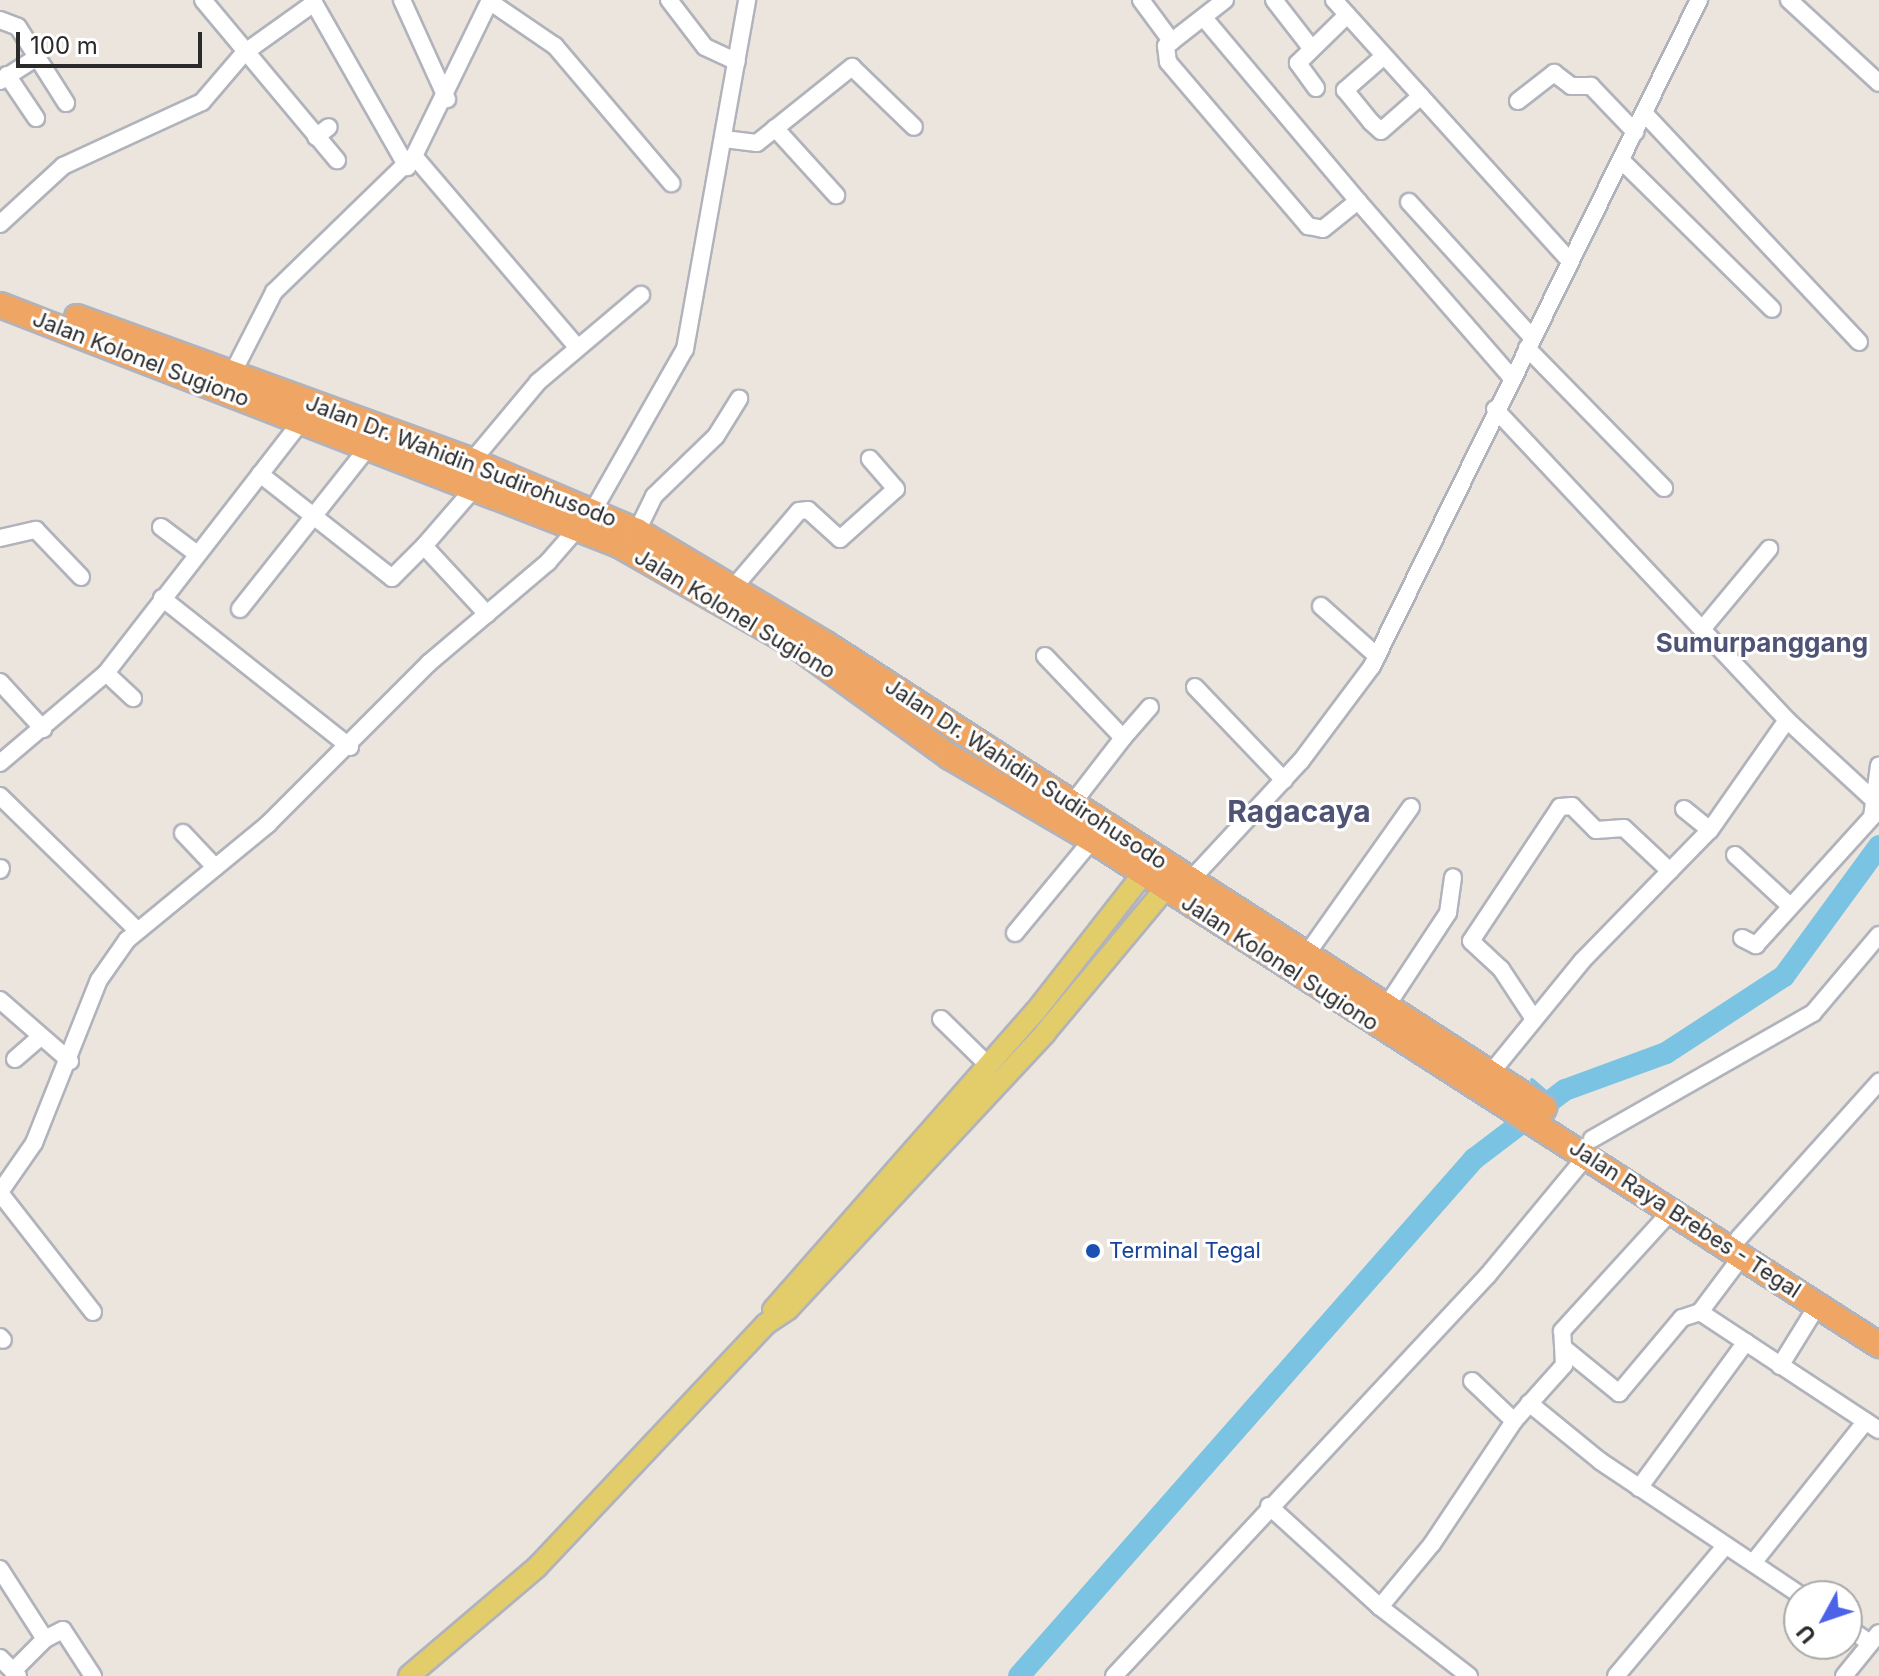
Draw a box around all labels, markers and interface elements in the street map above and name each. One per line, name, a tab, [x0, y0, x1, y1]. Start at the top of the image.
scale bar	[20, 16, 206, 66]
text: 100 m	[30, 31, 98, 60]
street label: Jalan Kolonel Sugiono	[29, 305, 253, 413]
street label: Jalan Dr. Wahidin Sudirohusodo	[302, 389, 620, 533]
street label: Jalan Kolonel Sugiono	[630, 543, 840, 685]
district label: Sumurpanggang	[1656, 627, 1868, 659]
street label: Jalan Dr. Wahidin Sudirohusodo	[880, 673, 1172, 875]
district label: Ragacaya	[1227, 793, 1371, 829]
street label: Jalan Kolonel Sugiono	[1176, 889, 1384, 1037]
street label: Jalan Raya Brebes - Tegal	[1564, 1134, 1806, 1304]
place label: Terminal Tegal	[1109, 1238, 1261, 1264]
marker: Terminal Tegal	[1084, 1242, 1102, 1260]
north arrow	[1783, 1580, 1863, 1660]
text: U	[1791, 1620, 1821, 1649]

